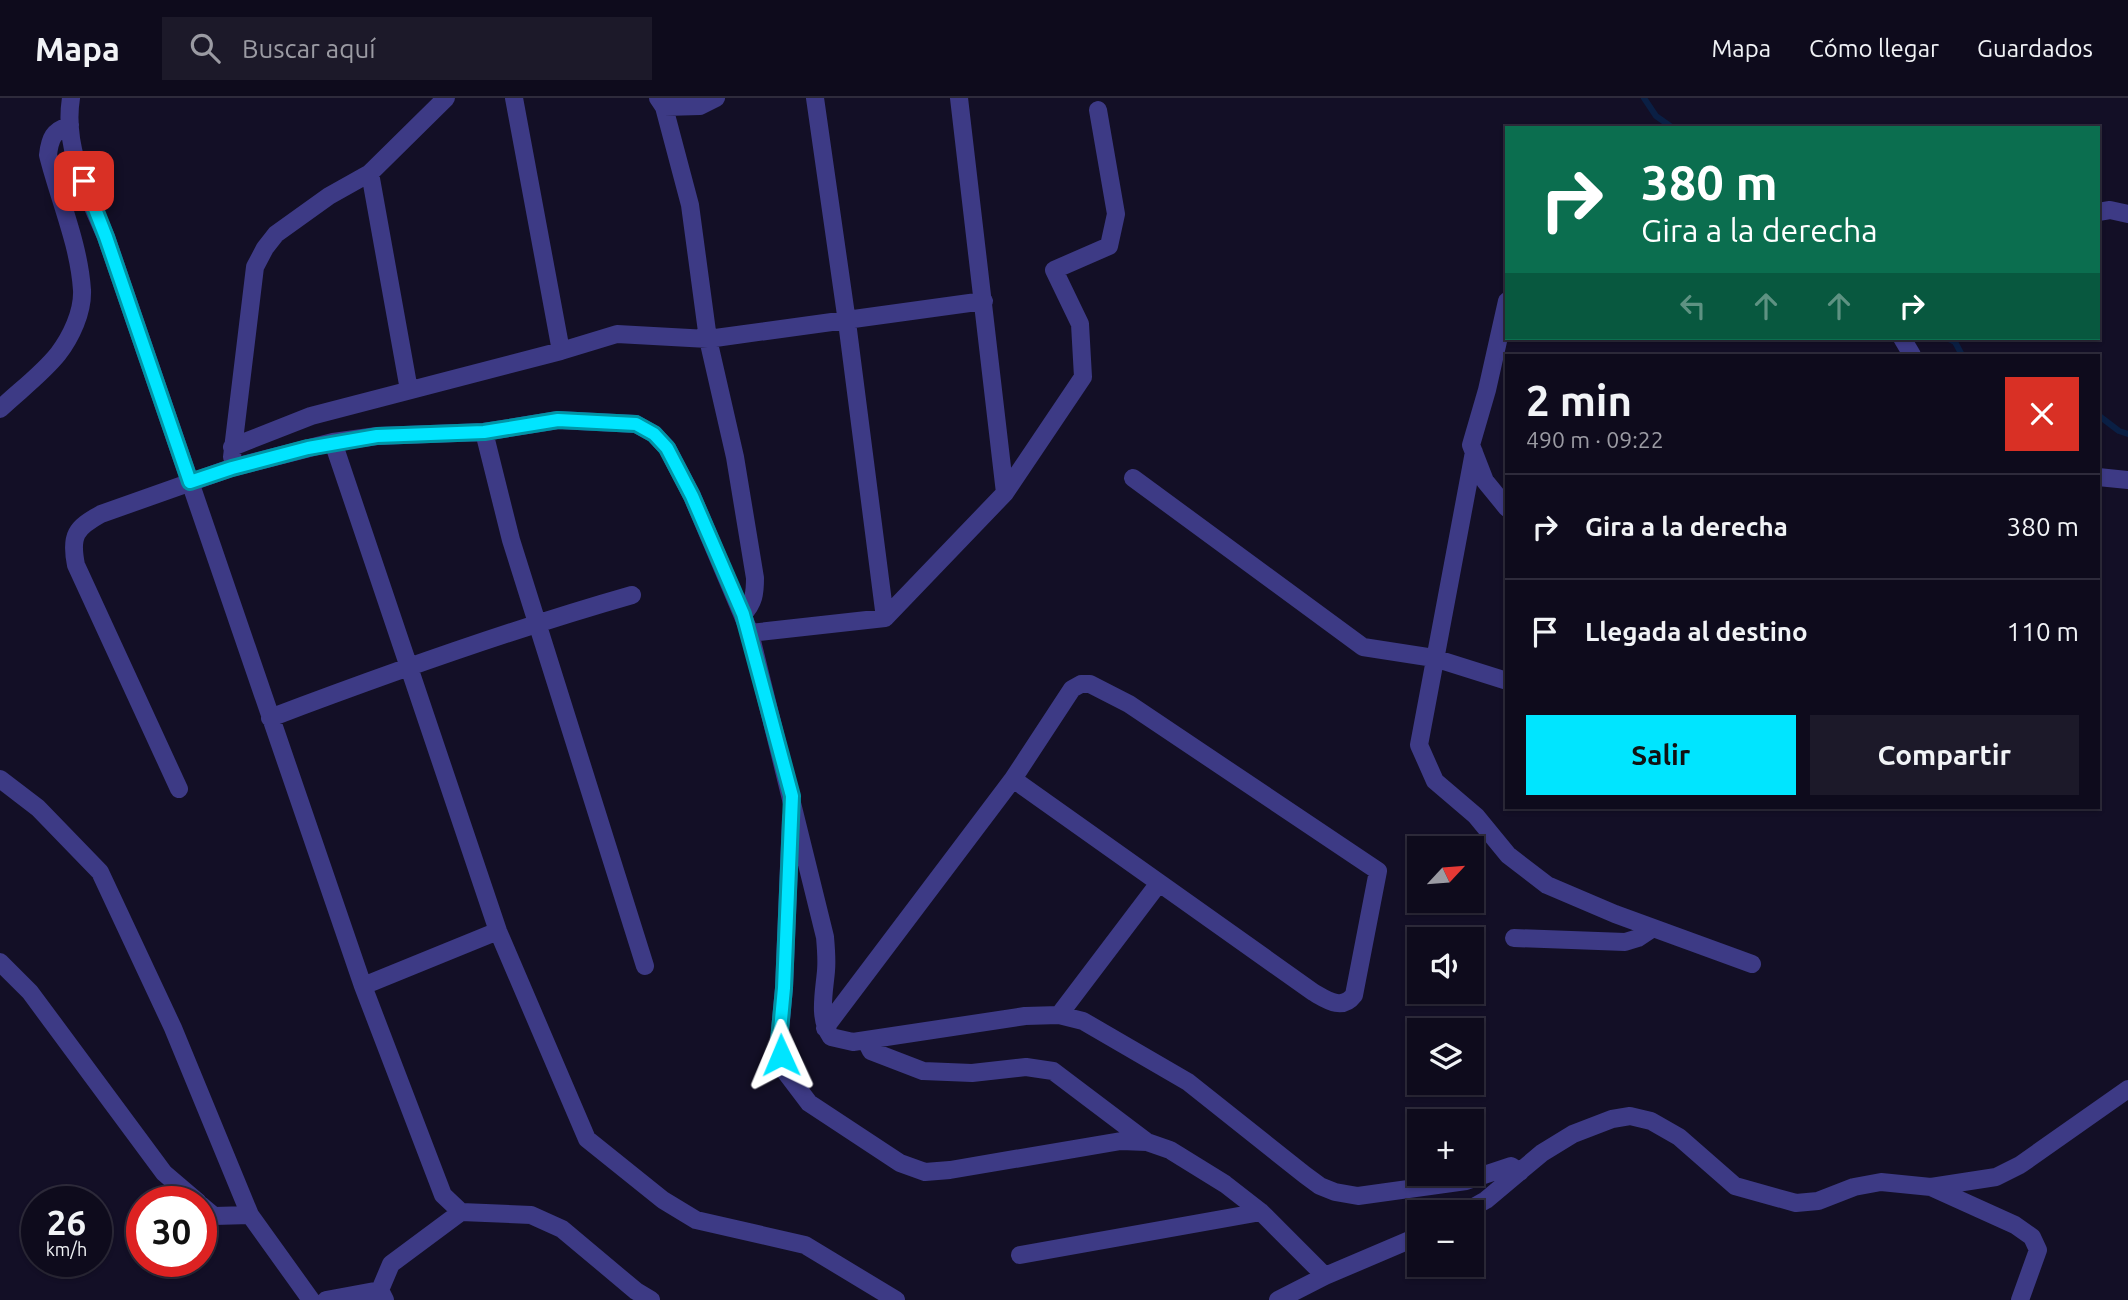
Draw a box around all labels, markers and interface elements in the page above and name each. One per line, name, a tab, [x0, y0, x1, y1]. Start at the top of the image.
search box	[162, 17, 652, 80]
icon: search	[186, 29, 224, 67]
text: Mapa	[35, 30, 120, 67]
text: Buscar aquí	[242, 34, 376, 63]
text: Mapa	[1711, 35, 1771, 62]
text: Cómo llegar	[1809, 35, 1939, 62]
text: Guardados	[1977, 35, 2093, 62]
pin	[54, 151, 114, 211]
icon: right	[1526, 154, 1617, 245]
text: 380 m	[1641, 154, 1778, 209]
icon: arrive	[65, 162, 103, 200]
text: Gira a la derecha	[1641, 212, 1878, 248]
icon: left	[1674, 287, 1712, 325]
icon: ahead	[1747, 287, 1785, 325]
icon: ahead	[1820, 287, 1858, 325]
icon: right	[1893, 287, 1931, 325]
text: 2 min	[1526, 377, 1632, 424]
button: close	[2005, 377, 2079, 451]
text: 490 m · 09:22	[1526, 427, 1664, 452]
icon: right	[1526, 508, 1564, 546]
text: Gira a la derecha	[1585, 512, 1788, 541]
text: 380 m	[2007, 512, 2079, 541]
icon: arrive	[1526, 613, 1564, 651]
text: Llegada al destino	[1585, 617, 1808, 646]
text: 110 m	[2007, 617, 2079, 646]
button: Salir	[1526, 715, 1796, 795]
button: Compartir	[1810, 715, 2079, 795]
north arrow	[1407, 836, 1484, 914]
map controls	[1407, 836, 1484, 1277]
button: sound	[1407, 927, 1484, 1004]
position arrow	[744, 1018, 818, 1092]
button: layers	[1407, 1018, 1484, 1095]
button: +	[1407, 1109, 1484, 1186]
speed limit sign: 30	[126, 1186, 217, 1277]
button: −	[1407, 1200, 1484, 1277]
text: 26	[47, 1202, 86, 1242]
text: km/h	[46, 1239, 87, 1259]

